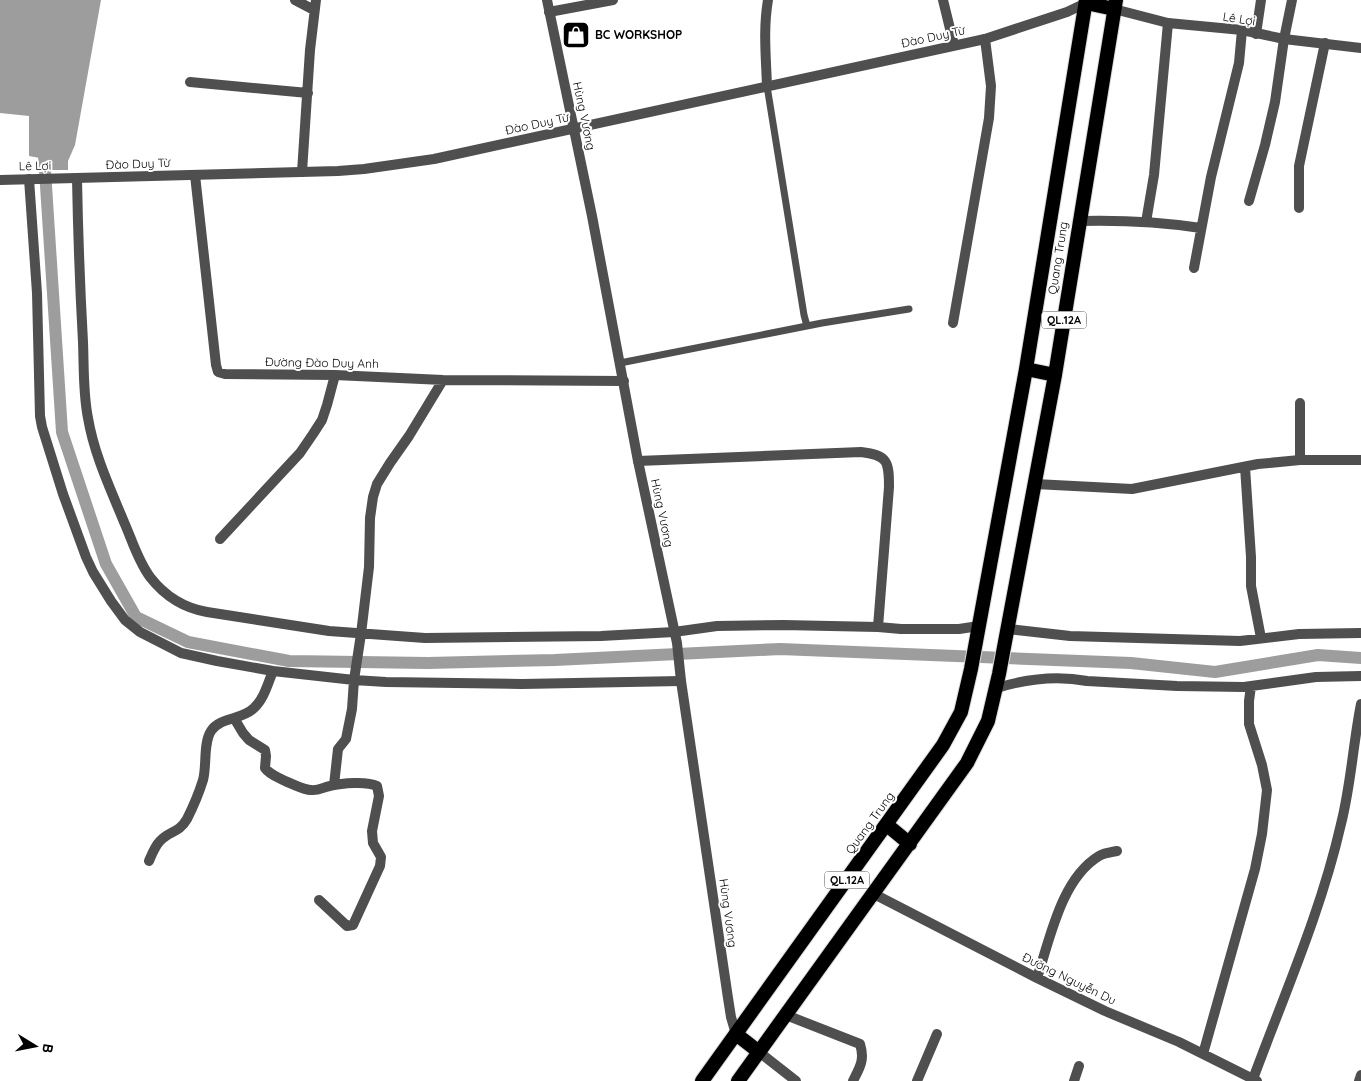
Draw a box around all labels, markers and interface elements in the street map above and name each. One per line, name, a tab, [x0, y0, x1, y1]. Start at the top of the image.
street label: Lê Lợi	[1222, 9, 1256, 28]
shop icon: BC WORKSHOP	[561, 20, 591, 50]
street label: Đào Duy Từ	[900, 22, 967, 51]
place label: BC WORKSHOP	[595, 27, 682, 42]
street label: Hùng Vương	[570, 80, 599, 151]
street label: Đào Duy Từ	[504, 109, 571, 138]
street label: Đào Duy Từ	[105, 155, 172, 172]
street label: Lê Lợi	[19, 158, 51, 173]
street label: Quang Trung	[1044, 220, 1071, 295]
road number: QL.12A	[1042, 312, 1086, 328]
street label: Đường Đào Duy Anh	[265, 354, 379, 371]
street label: Hùng Vương	[648, 477, 677, 548]
street label: Quang Trung	[842, 789, 897, 857]
road number: QL.12A	[824, 872, 870, 888]
street label: Hùng Vương	[716, 877, 741, 948]
street label: Đường Nguyễn Du	[1020, 949, 1119, 1008]
north arrow	[10, 1021, 60, 1071]
text: B	[38, 1042, 57, 1054]

